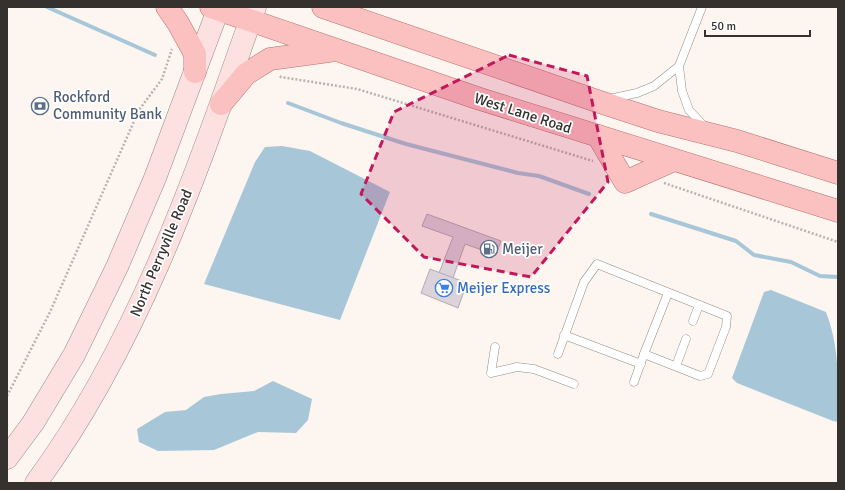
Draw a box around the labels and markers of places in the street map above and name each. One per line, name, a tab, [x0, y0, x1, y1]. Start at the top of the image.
place label: Rockford Community Bank	[53, 88, 163, 123]
bank icon: Rockford Community Bank	[30, 96, 50, 116]
fuel station icon: Meijer	[479, 239, 499, 259]
place label: Meijer	[502, 240, 543, 258]
supermarket icon: Meijer Express	[434, 278, 454, 298]
place label: Meijer Express	[457, 279, 551, 297]

